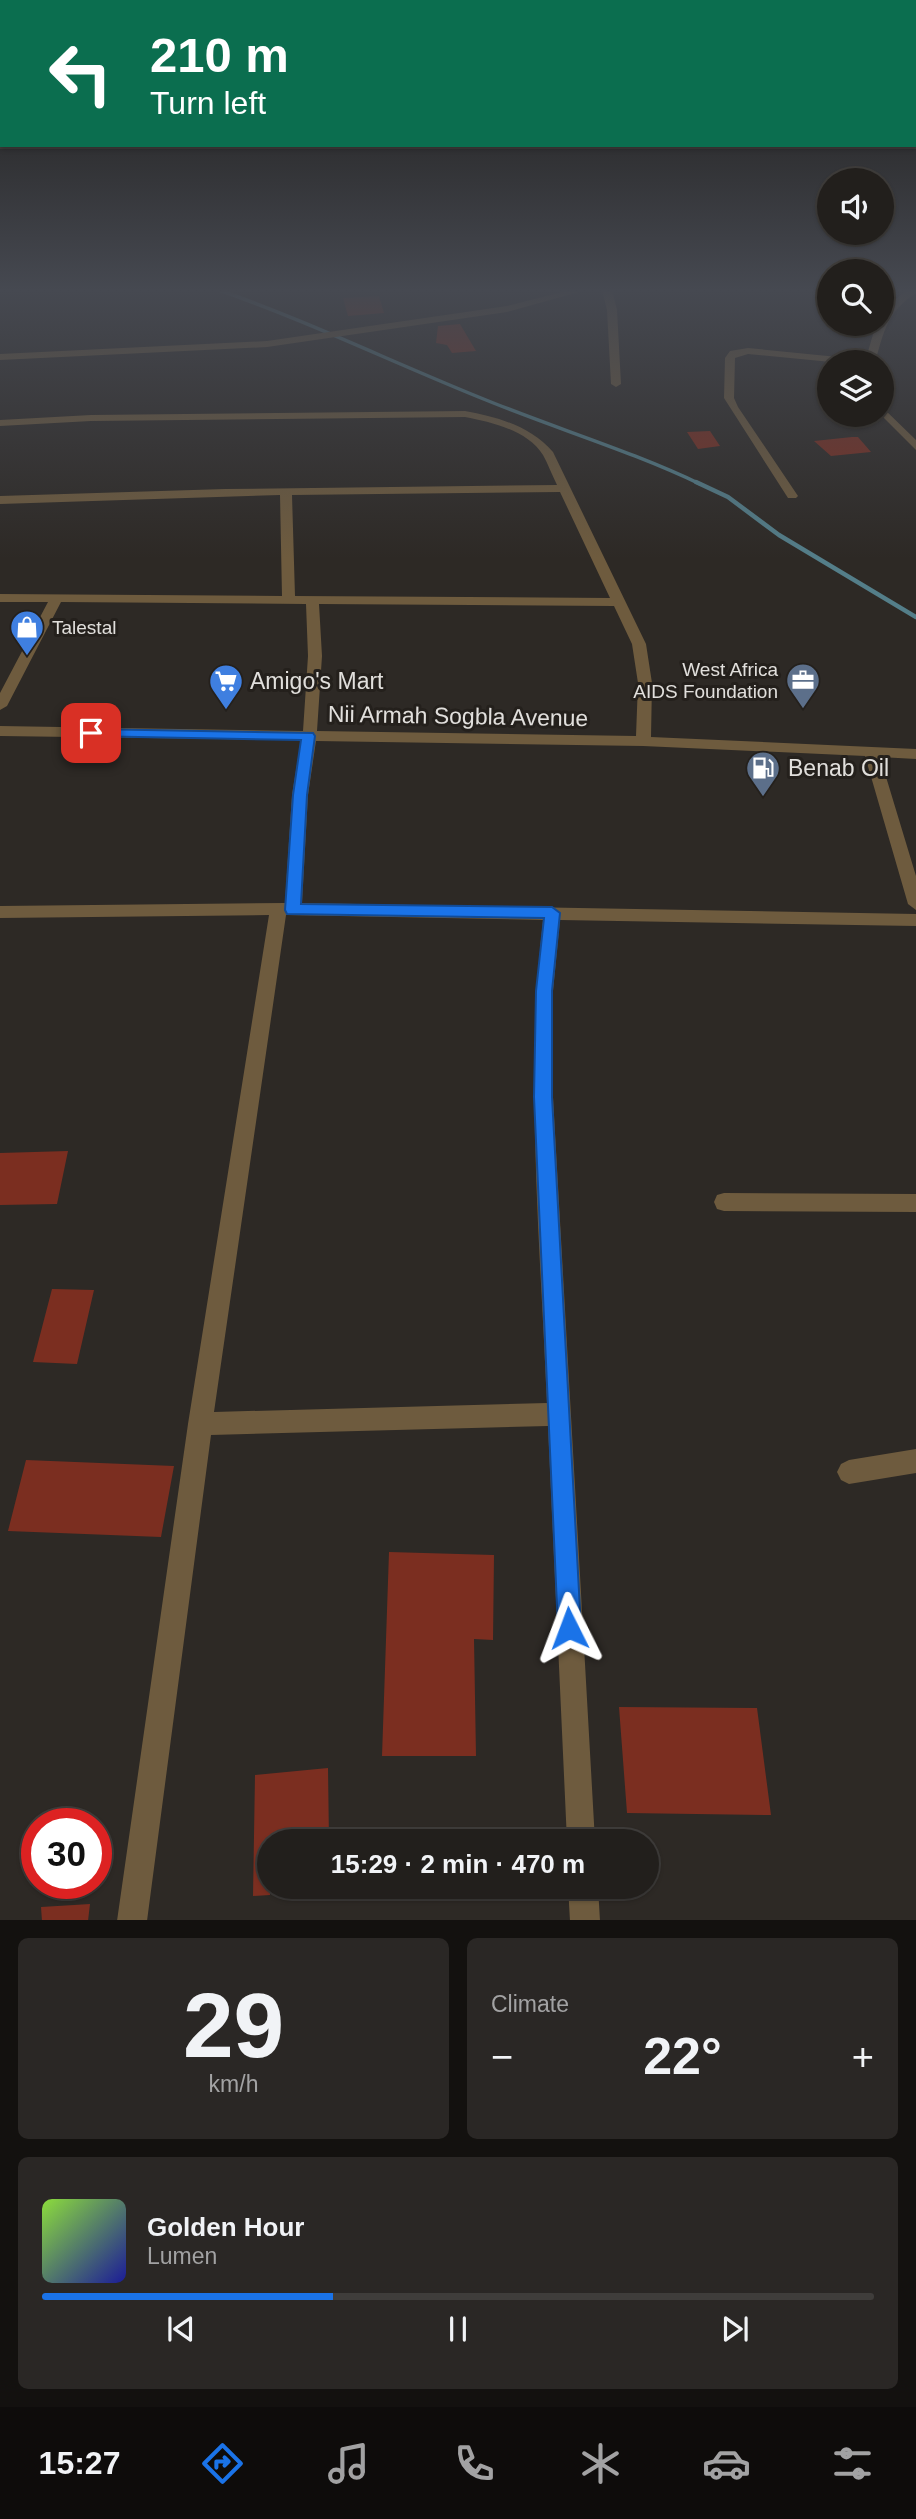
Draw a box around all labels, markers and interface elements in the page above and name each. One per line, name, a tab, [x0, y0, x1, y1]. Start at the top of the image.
icon: left	[35, 28, 126, 119]
text: 210 m	[150, 28, 289, 82]
text: Turn left	[150, 85, 266, 121]
map controls	[817, 168, 894, 427]
button: sound	[817, 168, 894, 245]
button: search	[817, 259, 894, 336]
button: layers	[817, 350, 894, 427]
shop icon: Talestal	[8, 608, 46, 657]
place label: Talestal	[52, 617, 116, 638]
place label: West Africa AIDS Foundation	[633, 659, 778, 702]
office icon: West Africa AIDS Foundation	[784, 661, 822, 710]
supermarket icon: Amigo's Mart	[207, 662, 245, 711]
place label: Amigo's Mart	[250, 668, 384, 694]
street label: Nii Armah Sogbla Avenue	[328, 701, 588, 731]
pin	[61, 703, 121, 763]
icon: arrive	[72, 714, 110, 752]
fuel station icon: Benab Oil	[744, 749, 782, 798]
place label: Benab Oil	[788, 755, 889, 781]
position arrow	[532, 1591, 606, 1665]
speed limit sign: 30	[21, 1808, 112, 1899]
text: 15:29 · 2 min · 470 m	[331, 1849, 585, 1879]
text: 29	[183, 1975, 284, 2076]
text: Climate	[491, 1991, 569, 2017]
text: 22°	[643, 2027, 722, 2085]
text: −	[491, 2036, 513, 2078]
text: +	[852, 2036, 874, 2078]
text: km/h	[209, 2071, 258, 2097]
text: Golden Hour	[147, 2212, 304, 2242]
text: Lumen	[147, 2243, 217, 2269]
icon: previous	[162, 2310, 200, 2348]
icon: pause	[439, 2310, 477, 2348]
icon: next	[716, 2310, 754, 2348]
icon: directions	[198, 2439, 247, 2488]
icon: music	[324, 2439, 373, 2488]
icon: phone	[450, 2439, 499, 2488]
icon: climate	[576, 2439, 625, 2488]
icon: car	[702, 2439, 751, 2488]
icon: filters	[828, 2439, 877, 2488]
text: 15:27	[39, 2445, 120, 2481]

